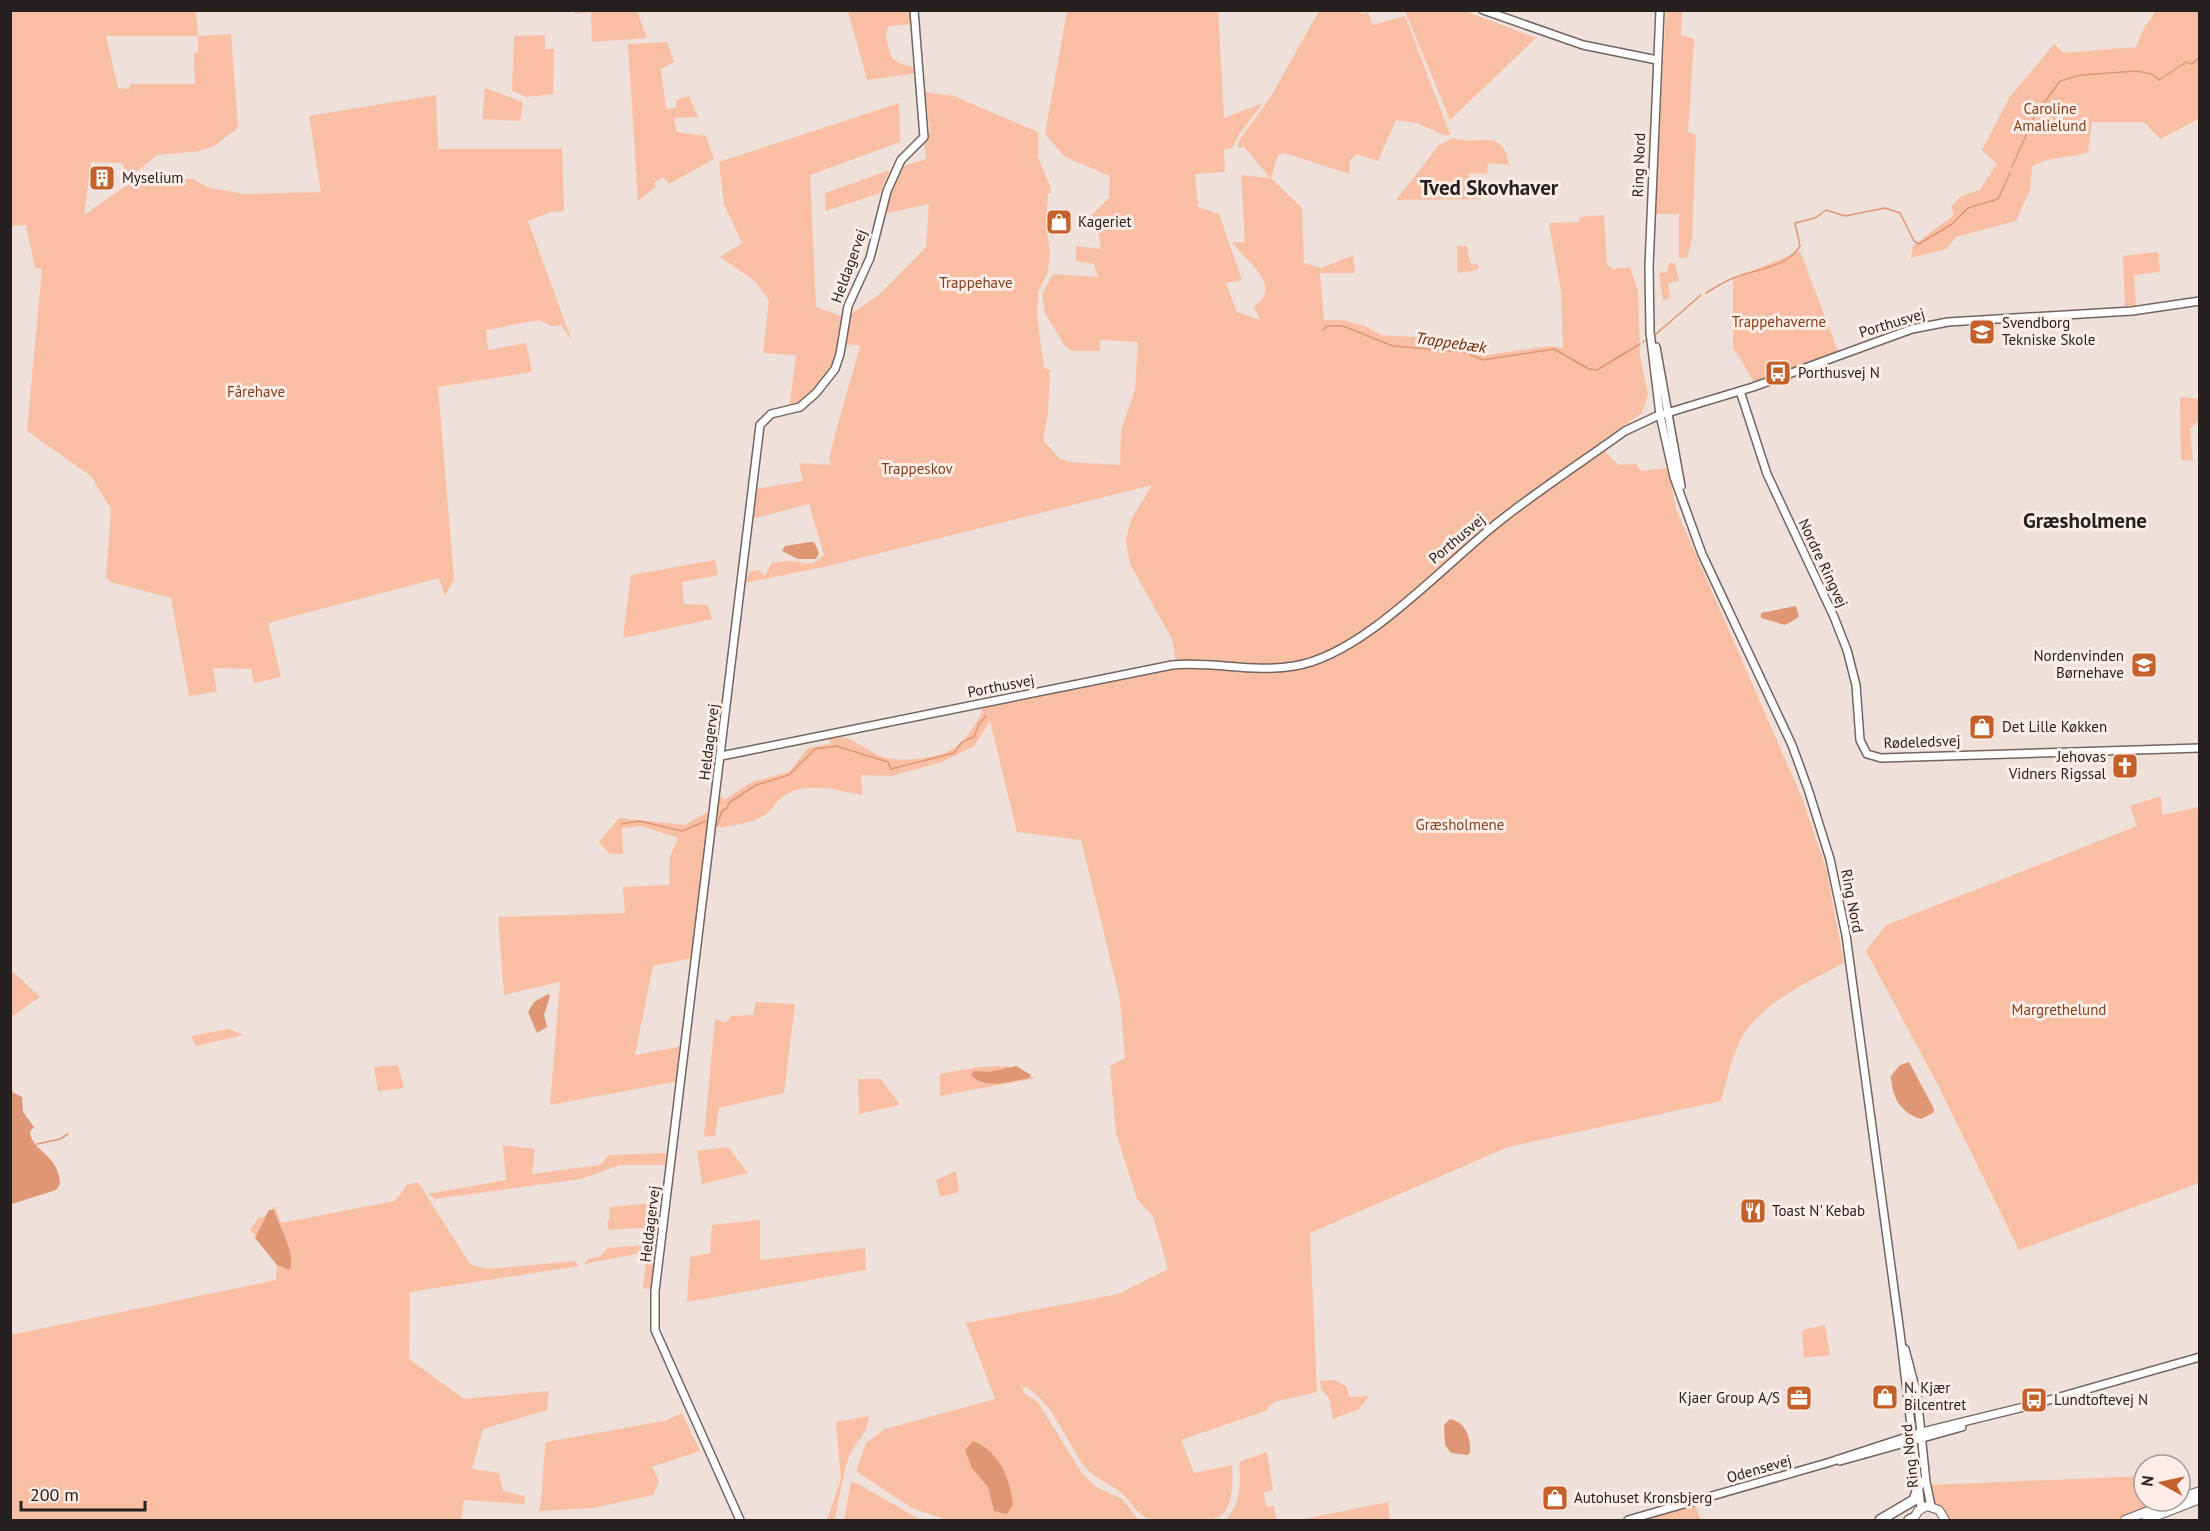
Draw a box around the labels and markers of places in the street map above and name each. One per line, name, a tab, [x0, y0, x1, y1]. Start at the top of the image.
building icon: Myselium	[87, 163, 117, 193]
place label: Myselium	[122, 168, 183, 187]
shop icon: Kageriet	[1044, 207, 1074, 237]
place label: Kageriet	[1078, 212, 1132, 231]
place label: Svendborg Tekniske Skole	[2002, 313, 2095, 349]
school or university icon: Svendborg Tekniske Skole	[1967, 317, 1997, 347]
bus stop icon: Porthusvej N	[1763, 358, 1793, 388]
place label: Porthusvej N	[1798, 363, 1880, 382]
place label: Nordenvinden Børnehave	[2034, 646, 2124, 682]
school or university icon: Nordenvinden Børnehave	[2129, 650, 2159, 680]
shop icon: Det Lille Køkken	[1967, 712, 1997, 742]
place label: Det Lille Køkken	[2002, 717, 2107, 736]
place label: Jehovas Vidners Rigssal	[2008, 747, 2107, 783]
church icon: Jehovas Vidners Rigssal	[2110, 751, 2140, 781]
restaurant icon: Toast N' Kebab	[1738, 1196, 1768, 1226]
place label: Toast N' Kebab	[1772, 1201, 1865, 1220]
place label: N. Kjær Bilcentret	[1904, 1378, 1966, 1414]
shop icon: N. Kjær Bilcentret	[1870, 1382, 1900, 1412]
office icon: Kjaer Group A/S	[1784, 1383, 1814, 1413]
bus stop icon: Lundtoftevej N	[2019, 1385, 2049, 1415]
place label: Kjaer Group A/S	[1679, 1388, 1780, 1407]
place label: Lundtoftevej N	[2054, 1390, 2148, 1409]
shop icon: Autohuset Kronsbjerg	[1540, 1483, 1570, 1513]
place label: Autohuset Kronsbjerg	[1574, 1488, 1712, 1507]

